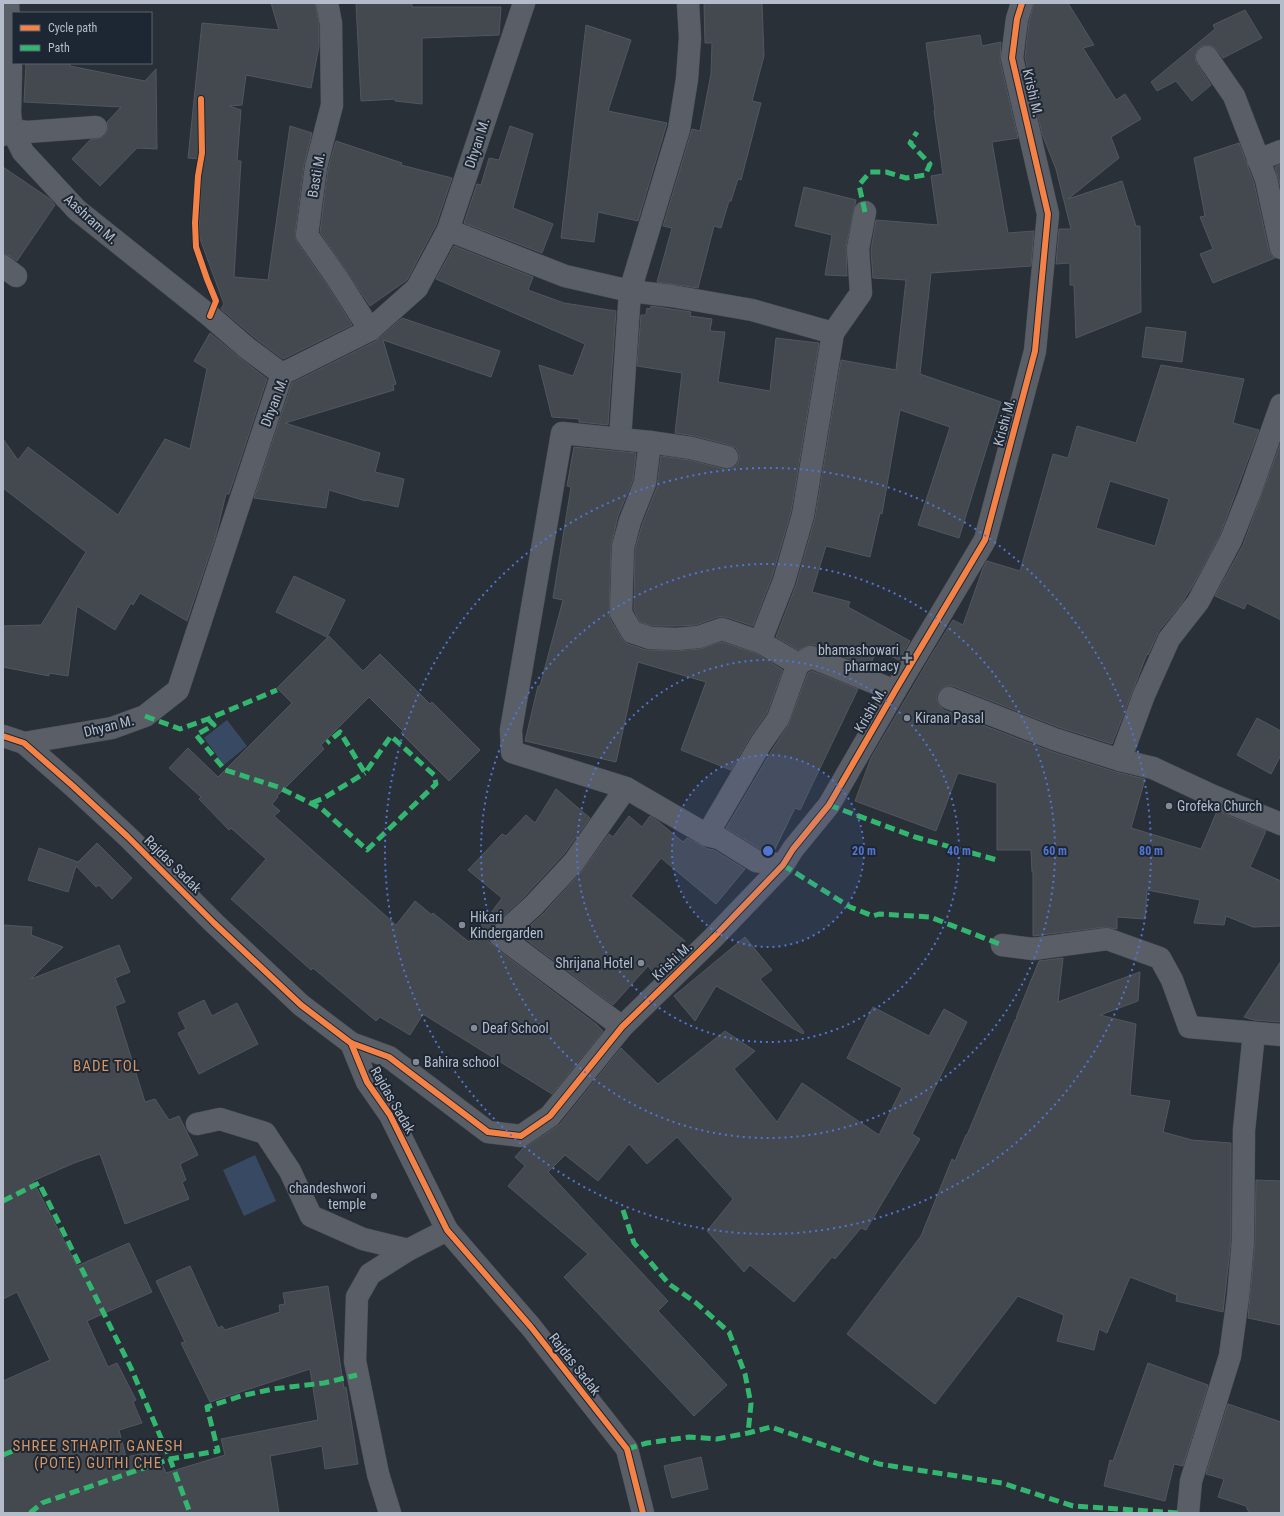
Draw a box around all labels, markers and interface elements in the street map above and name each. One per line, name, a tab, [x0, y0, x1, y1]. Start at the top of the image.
legend	[12, 12, 152, 64]
text: Cycle path	[48, 21, 98, 35]
text: Path	[48, 41, 70, 55]
street label: Krishi M.	[1020, 67, 1046, 119]
street label: Dhyan M.	[461, 116, 493, 170]
street label: Basti M.	[304, 151, 328, 199]
street label: Aashram M.	[61, 191, 121, 247]
street label: Dhyan M.	[257, 375, 291, 429]
street label: Krishi M.	[990, 396, 1018, 448]
place label: bhamashowari pharmacy	[818, 642, 899, 674]
marker: bhamashowari pharmacy	[902, 653, 912, 663]
street label: Krishi M.	[851, 685, 889, 735]
place label: Kirana Pasal	[915, 710, 984, 726]
street label: Dhyan M.	[82, 712, 136, 740]
marker: Kirana Pasal	[902, 713, 912, 723]
place label: Grofeka Church	[1177, 798, 1262, 814]
marker: Grofeka Church	[1164, 801, 1174, 811]
street label: Rajdas Sadak	[141, 832, 205, 896]
centre of rings	[761, 844, 775, 858]
text: 20 m	[852, 844, 876, 858]
text: 40 m	[947, 844, 971, 858]
text: 60 m	[1043, 844, 1067, 858]
text: 80 m	[1139, 844, 1163, 858]
place label: Hikari Kindergarden	[470, 909, 543, 941]
marker: Hikari Kindergarden	[457, 920, 467, 930]
street label: Krishi M.	[649, 938, 695, 984]
place label: Shrijana Hotel	[555, 955, 633, 971]
marker: Shrijana Hotel	[636, 958, 646, 968]
place label: Deaf School	[482, 1020, 549, 1036]
marker: Deaf School	[469, 1023, 479, 1033]
place label: Bahira school	[424, 1054, 499, 1070]
district label: BADE TOL	[73, 1057, 141, 1075]
marker: Bahira school	[411, 1057, 421, 1067]
street label: Rajdas Sadak	[367, 1064, 419, 1137]
place label: chandeshwori temple	[289, 1180, 366, 1212]
marker: chandeshwori temple	[369, 1191, 379, 1201]
street label: Rajdas Sadak	[546, 1330, 605, 1399]
district label: SHREE STHAPIT GANESH (POTE) GUTHI CHE	[12, 1437, 184, 1472]

